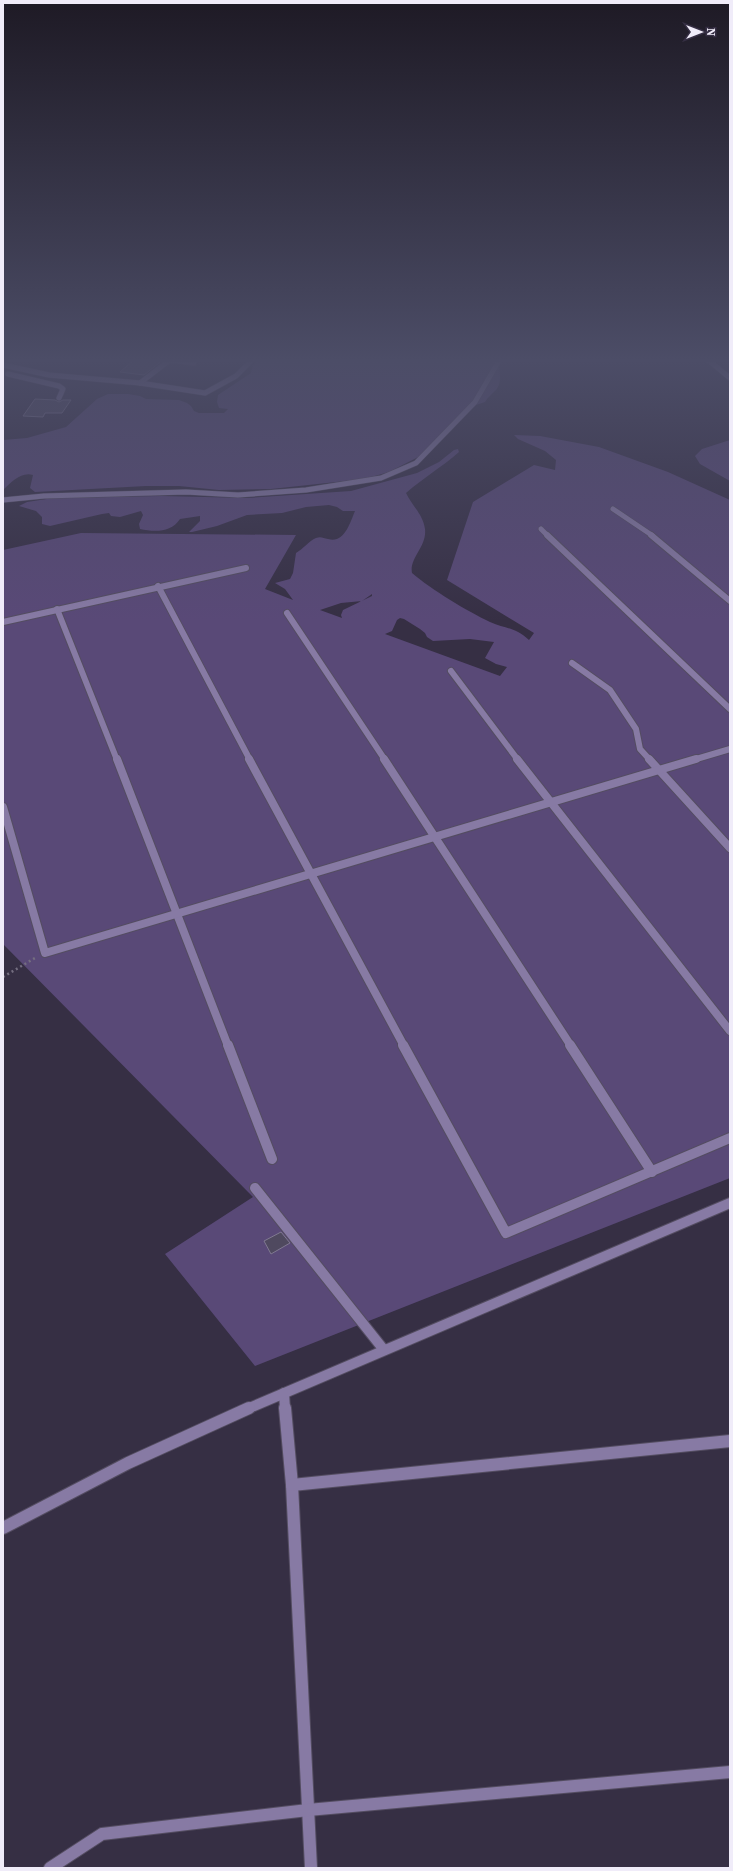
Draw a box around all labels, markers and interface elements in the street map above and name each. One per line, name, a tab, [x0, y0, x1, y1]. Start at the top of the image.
north arrow	[681, 12, 721, 52]
text: N	[703, 28, 718, 36]

